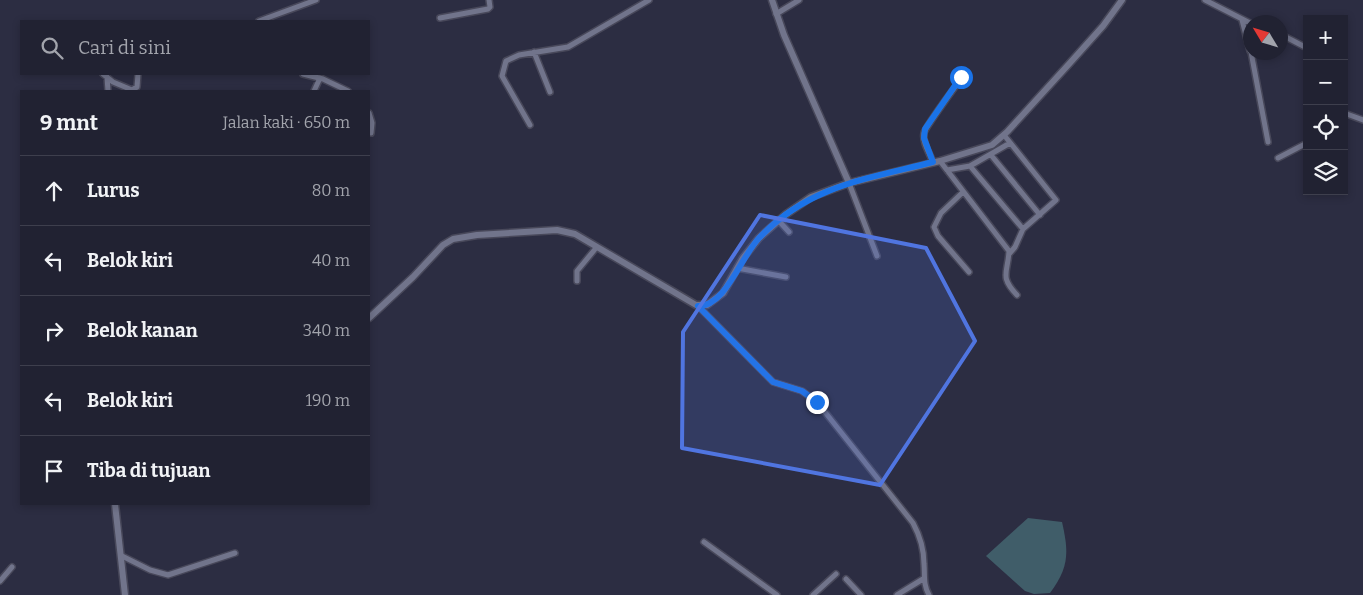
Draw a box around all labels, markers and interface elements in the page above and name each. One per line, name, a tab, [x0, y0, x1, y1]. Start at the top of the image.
north arrow	[1243, 15, 1288, 60]
map controls	[1303, 15, 1348, 195]
button: +	[1303, 15, 1348, 60]
search box	[20, 20, 370, 75]
icon: search	[38, 34, 66, 62]
text: Cari di sini	[78, 36, 171, 59]
button: −	[1303, 60, 1348, 105]
route start	[950, 66, 973, 89]
button: locate	[1303, 105, 1348, 150]
text: 9 mnt	[40, 110, 98, 136]
text: Jalan kaki · 650 m	[223, 113, 350, 132]
button: layers	[1303, 150, 1348, 195]
icon: ahead	[40, 177, 68, 205]
text: Lurus	[87, 179, 140, 202]
text: 80 m	[312, 181, 350, 200]
icon: left	[40, 247, 68, 275]
text: Belok kiri	[87, 249, 173, 272]
text: 40 m	[312, 251, 350, 270]
icon: right	[40, 317, 68, 345]
text: Belok kanan	[87, 319, 198, 342]
text: 340 m	[303, 321, 350, 340]
icon: left	[40, 387, 68, 415]
text: Belok kiri	[87, 389, 173, 412]
text: 190 m	[305, 391, 350, 410]
route end	[806, 391, 829, 414]
icon: arrive	[40, 457, 68, 485]
text: Tiba di tujuan	[87, 459, 211, 482]

